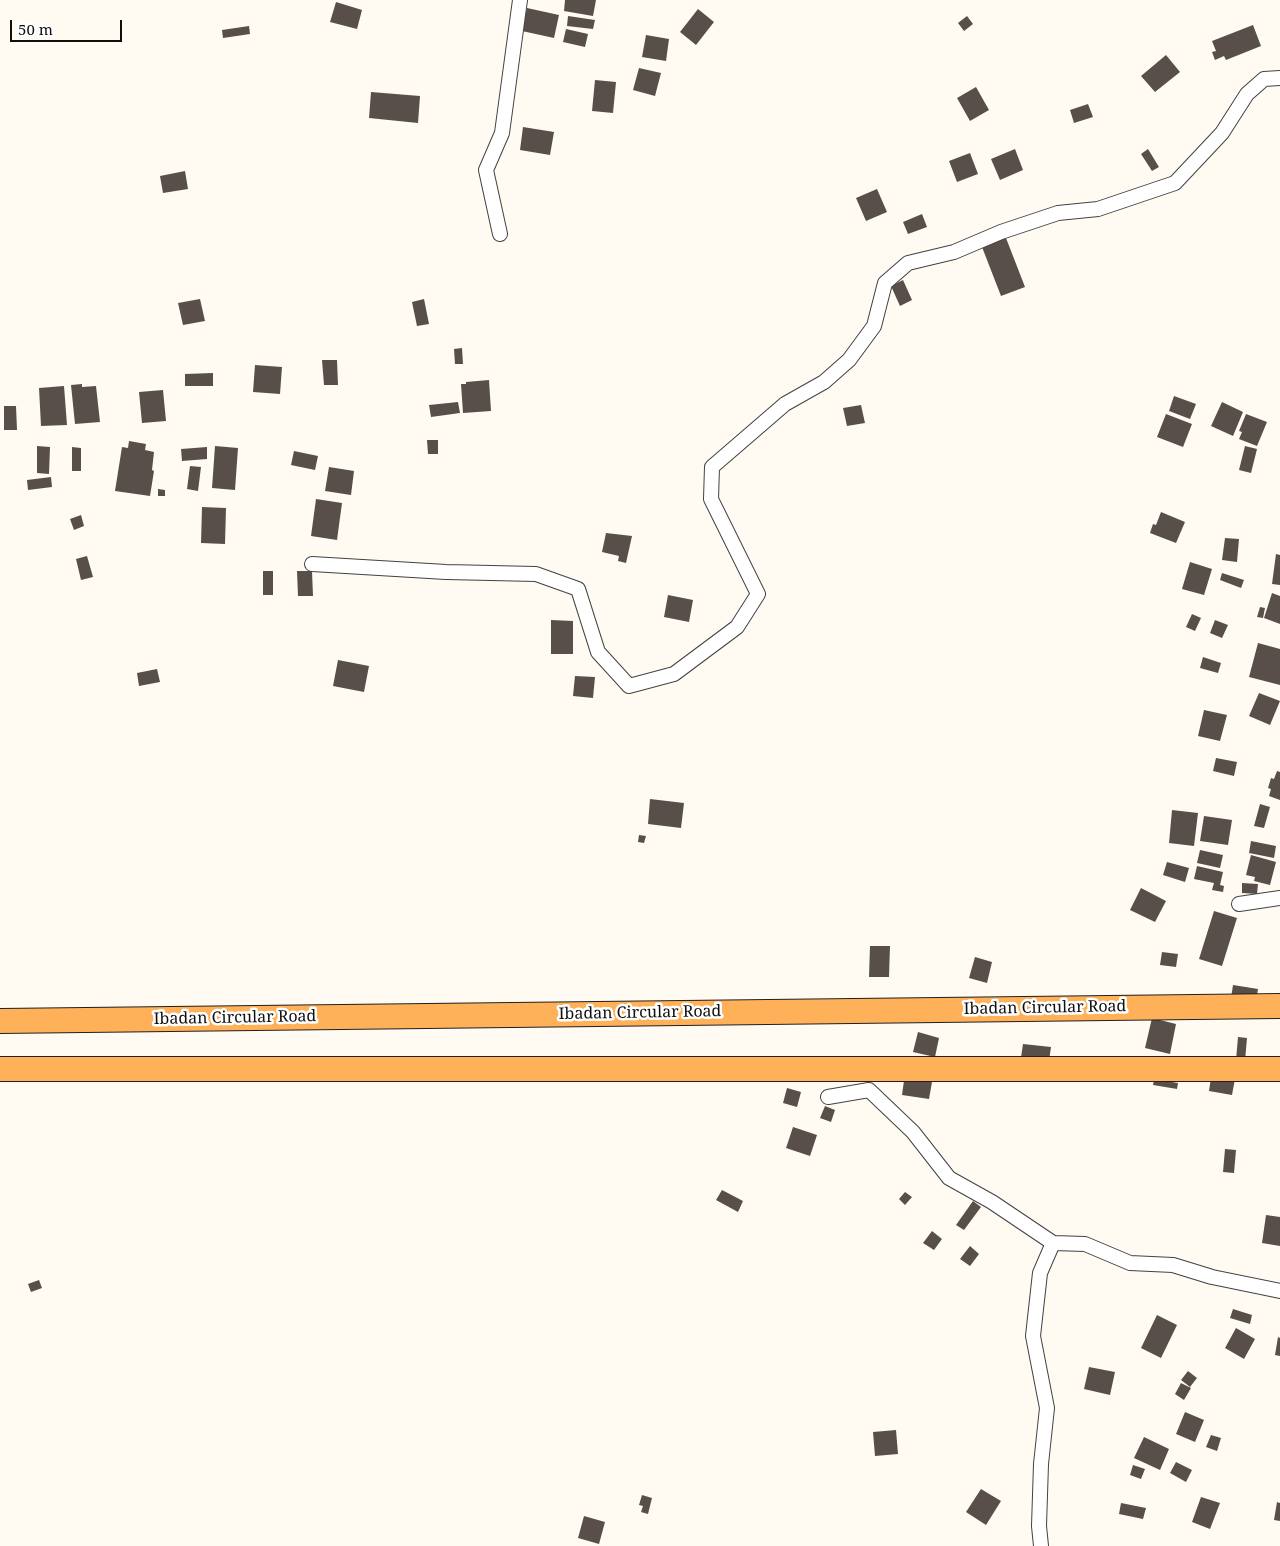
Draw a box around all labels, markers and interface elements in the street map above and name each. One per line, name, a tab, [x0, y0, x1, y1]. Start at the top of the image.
scale bar	[12, 10, 125, 42]
text: 50 m	[18, 19, 53, 39]
street label: Ibadan Circular Road	[963, 997, 1127, 1019]
street label: Ibadan Circular Road	[558, 1002, 722, 1024]
street label: Ibadan Circular Road	[153, 1007, 317, 1029]

